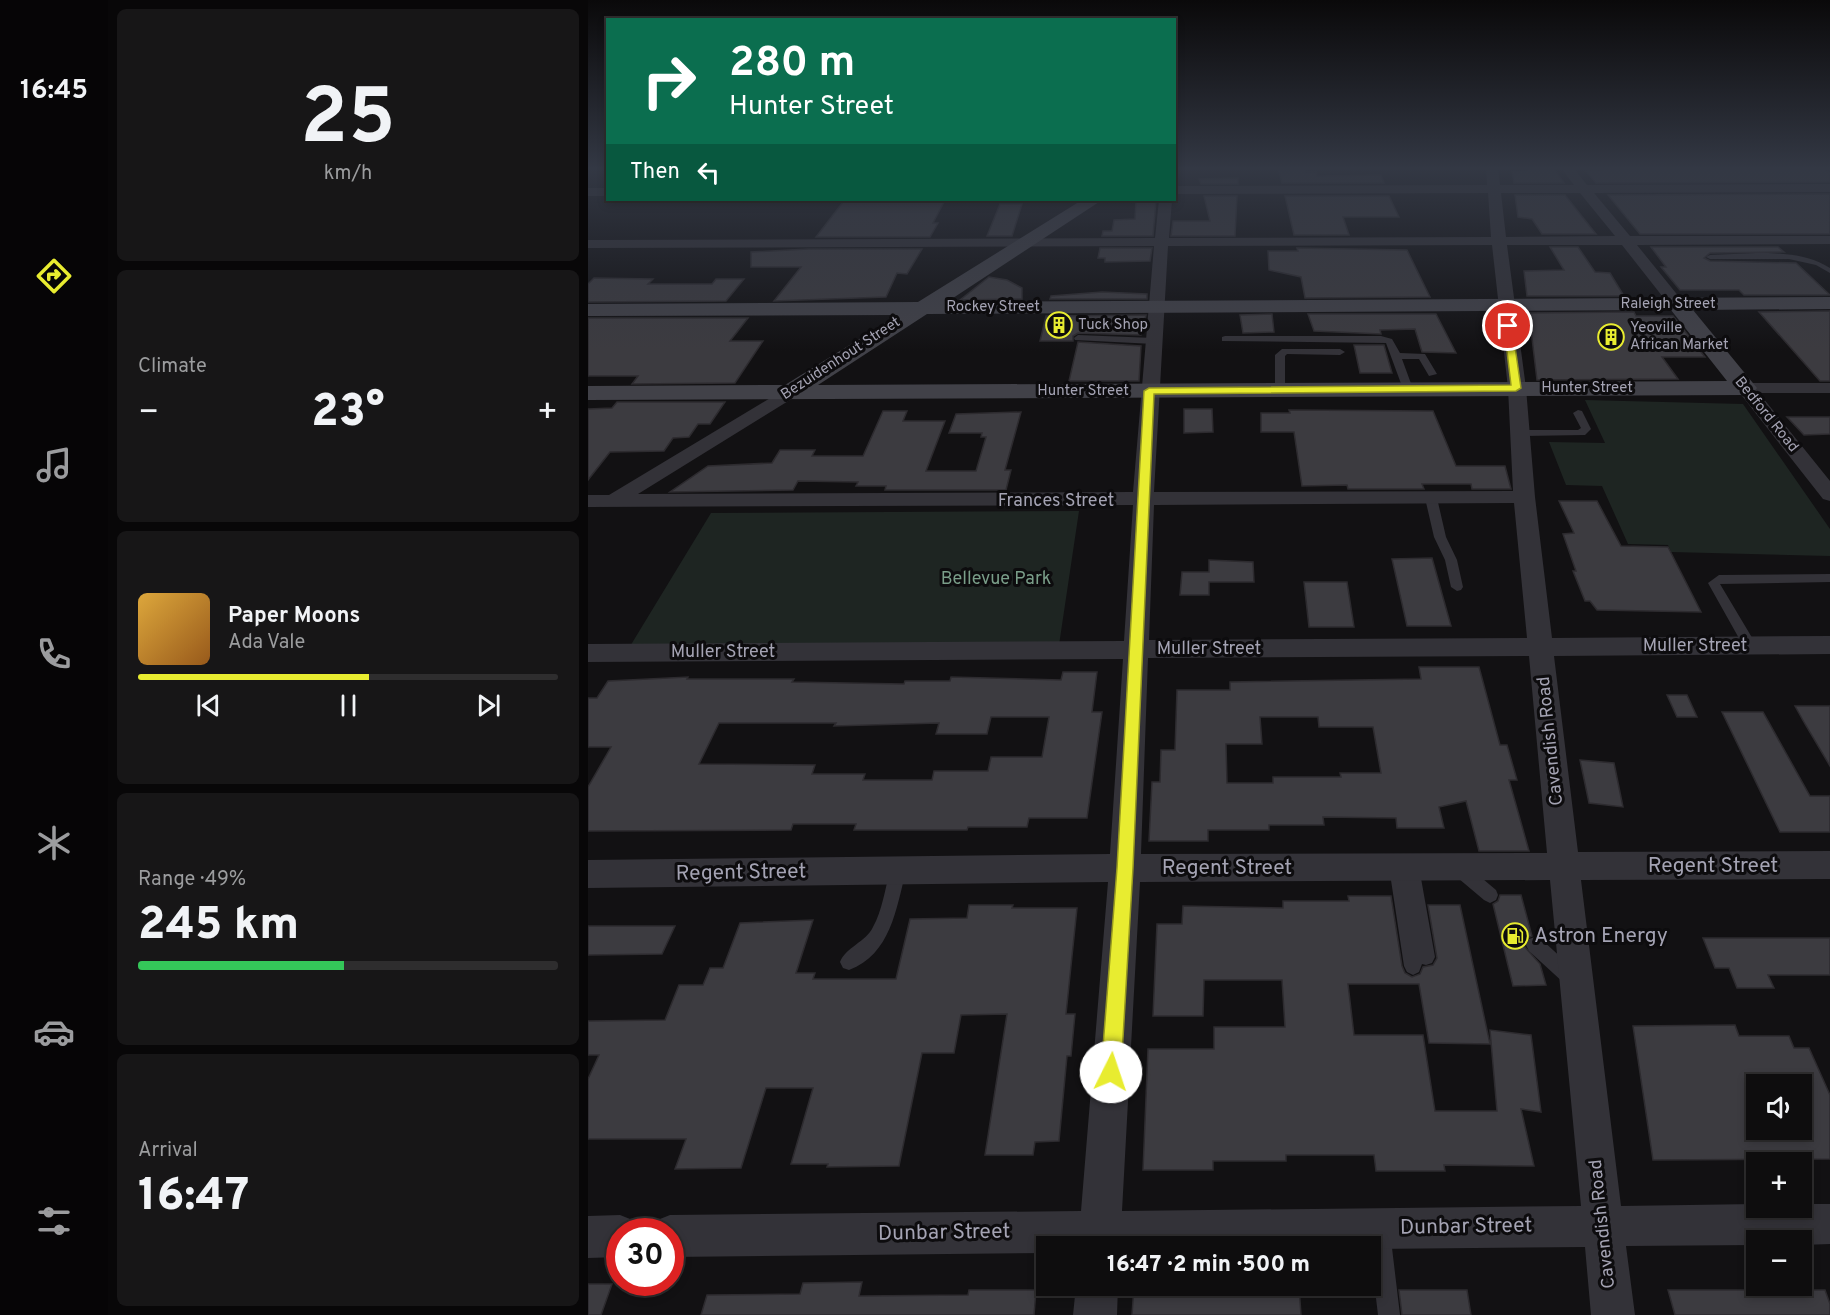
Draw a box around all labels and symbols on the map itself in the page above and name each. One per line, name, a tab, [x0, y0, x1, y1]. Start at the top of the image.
street label: Raleigh Street	[1620, 295, 1716, 314]
street label: Rockey Street	[946, 298, 1040, 317]
pin	[1482, 300, 1533, 351]
building icon: Tuck Shop	[1044, 310, 1074, 340]
street label: Bezuidenhout Street	[778, 313, 904, 405]
place label: Tuck Shop	[1078, 316, 1148, 335]
place label: Yeoville African Market	[1630, 319, 1729, 355]
building icon: Yeoville African Market	[1596, 322, 1626, 352]
street label: Bedford Road	[1730, 373, 1802, 457]
street label: Hunter Street	[1541, 379, 1633, 398]
street label: Hunter Street	[1037, 382, 1129, 401]
street label: Frances Street	[998, 490, 1114, 513]
park label: Bellevue Park	[941, 568, 1051, 591]
street label: Muller Street	[1643, 635, 1747, 658]
street label: Muller Street	[1157, 638, 1261, 661]
street label: Muller Street	[671, 641, 775, 664]
street label: Cavendish Road	[1533, 675, 1569, 807]
street label: Regent Street	[1648, 853, 1778, 880]
street label: Regent Street	[1162, 855, 1292, 882]
street label: Regent Street	[676, 858, 806, 888]
fuel station icon: Astron Energy	[1500, 921, 1530, 951]
place label: Astron Energy	[1534, 923, 1668, 950]
position arrow	[1079, 1040, 1143, 1104]
street label: Cavendish Road	[1585, 1158, 1621, 1290]
street label: Dunbar Street	[1400, 1212, 1532, 1242]
speed limit sign: 30	[606, 1218, 684, 1296]
street label: Dunbar Street	[878, 1218, 1010, 1248]

